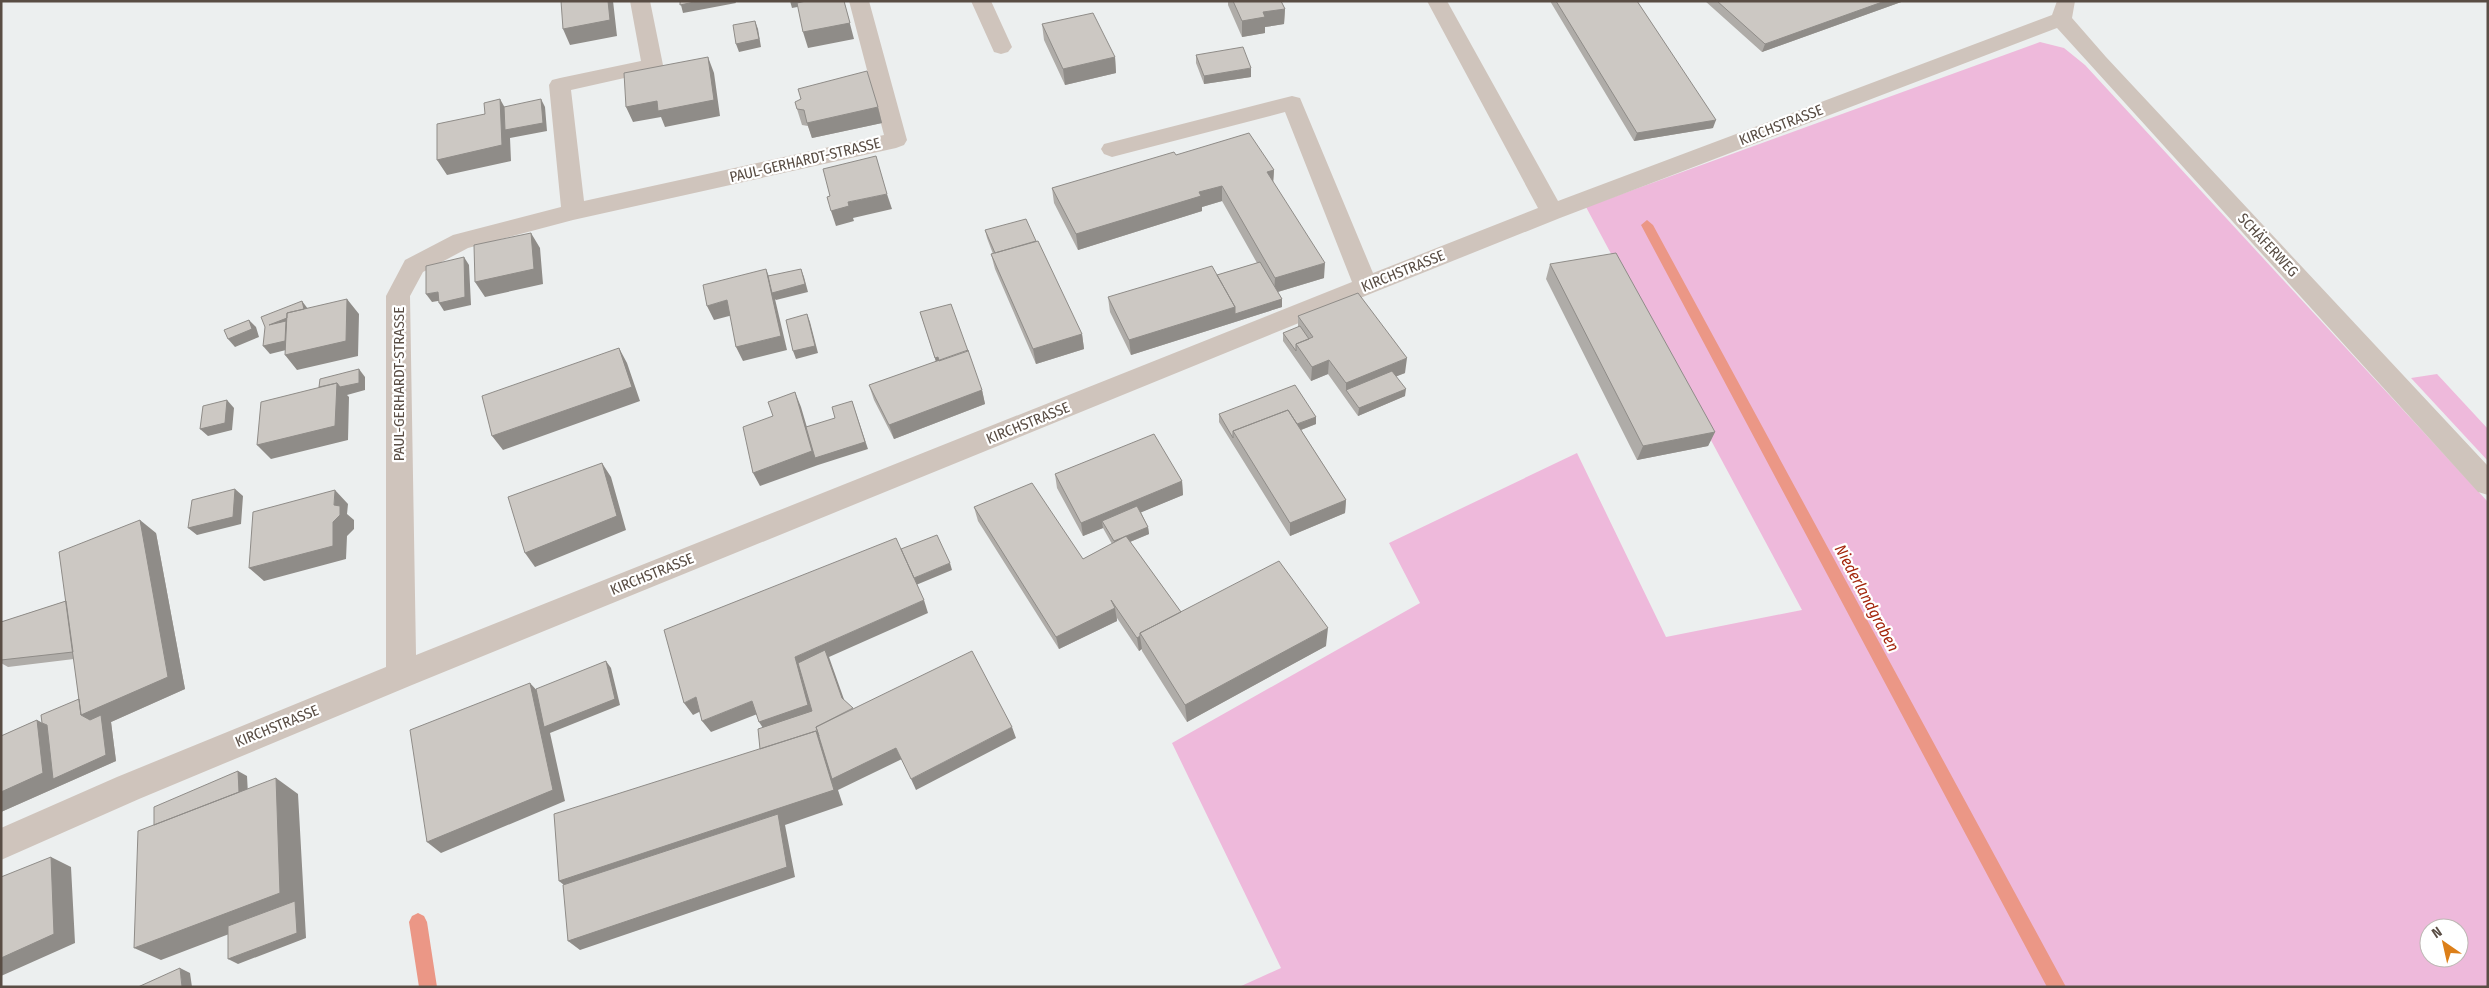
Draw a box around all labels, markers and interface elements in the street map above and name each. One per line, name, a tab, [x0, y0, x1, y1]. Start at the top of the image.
street label: KIRCHSTRASSE	[1736, 101, 1826, 149]
street label: PAUL-GERHARDT-STRASSE	[728, 134, 882, 186]
street label: SCHÄFERWEG	[2234, 209, 2302, 281]
street label: KIRCHSTRASSE	[1359, 246, 1447, 296]
street label: PAUL-GERHARDT-STRASSE	[390, 307, 408, 461]
street label: KIRCHSTRASSE	[984, 398, 1072, 448]
water label: Niederlandgraben	[1831, 541, 1903, 655]
street label: KIRCHSTRASSE	[608, 549, 696, 599]
street label: KIRCHSTRASSE	[233, 701, 321, 751]
north arrow	[2419, 918, 2469, 968]
text: N	[2429, 923, 2445, 942]

